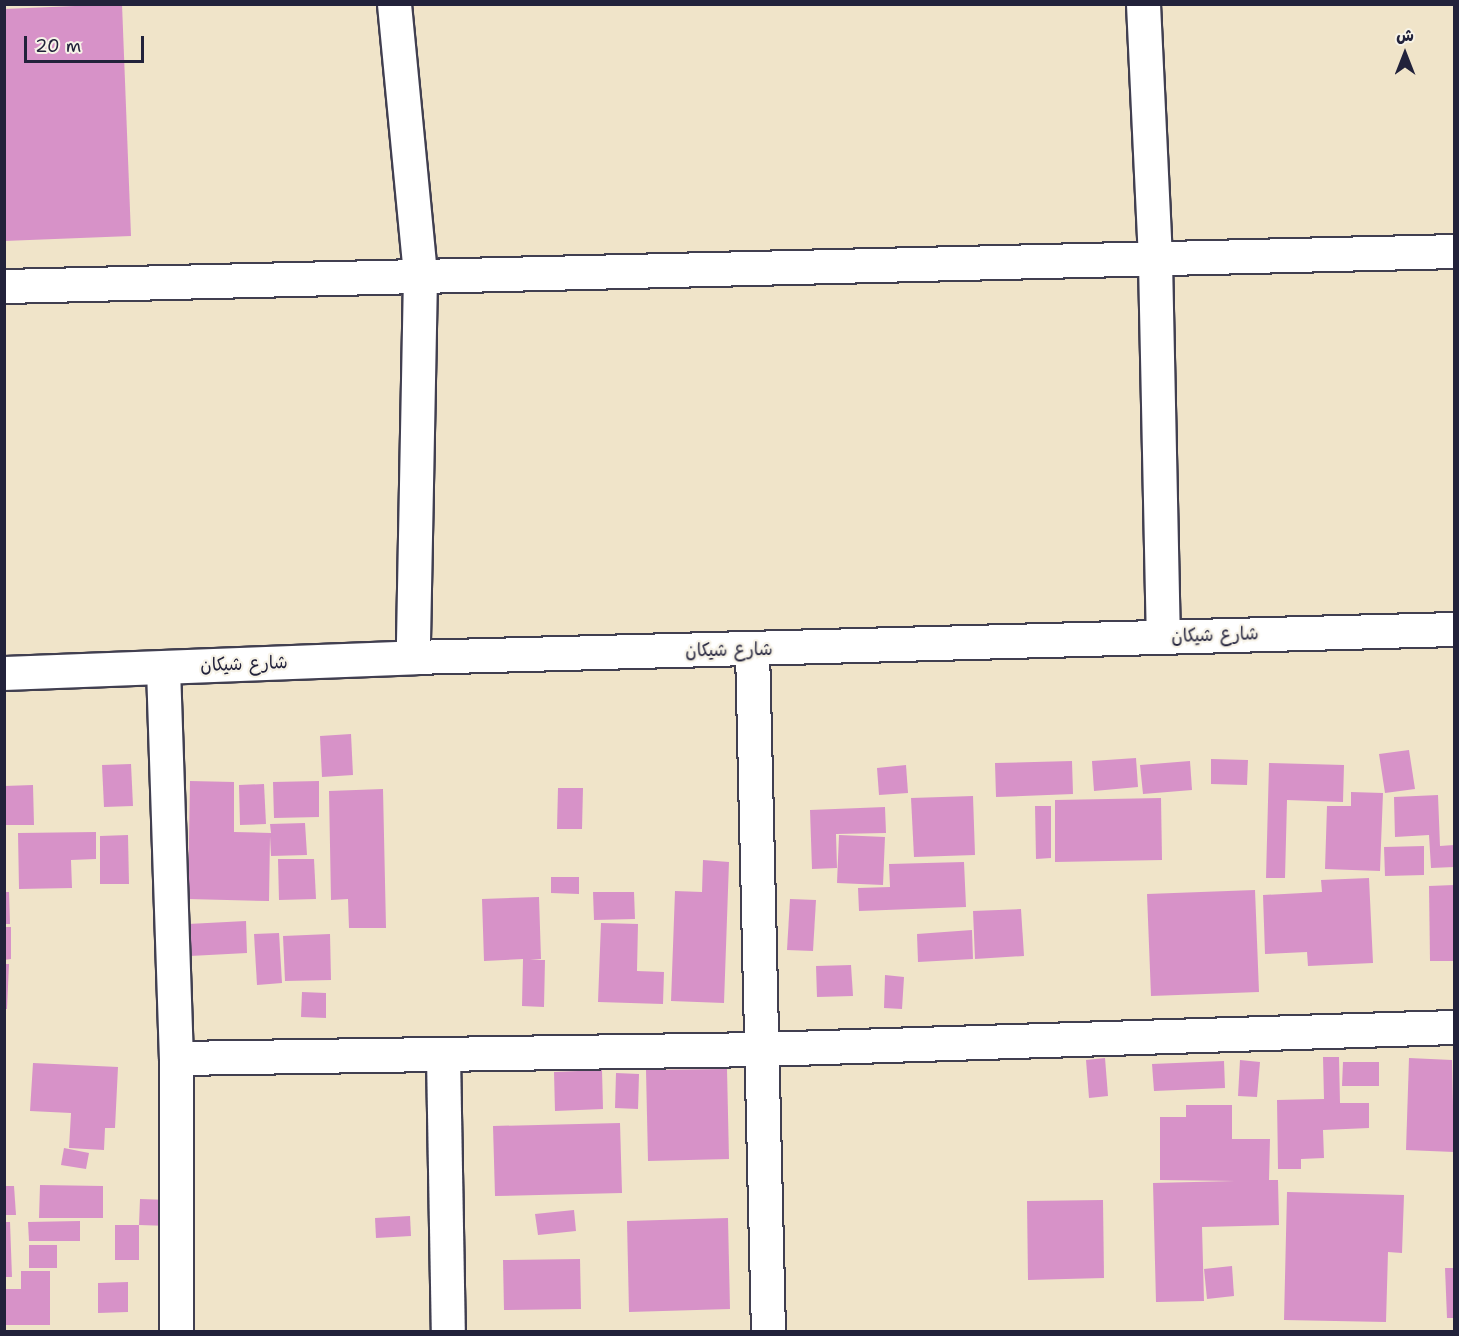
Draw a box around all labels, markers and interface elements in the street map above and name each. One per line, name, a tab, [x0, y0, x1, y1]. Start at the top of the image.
scale bar	[27, 24, 147, 62]
north arrow	[1375, 24, 1435, 84]
text: ش	[1396, 25, 1414, 46]
text: 20 m	[35, 34, 81, 58]
street label: شارع شيكان	[1171, 623, 1259, 647]
street label: شارع شيكان	[685, 638, 773, 662]
street label: شارع شيكان	[200, 652, 288, 676]

